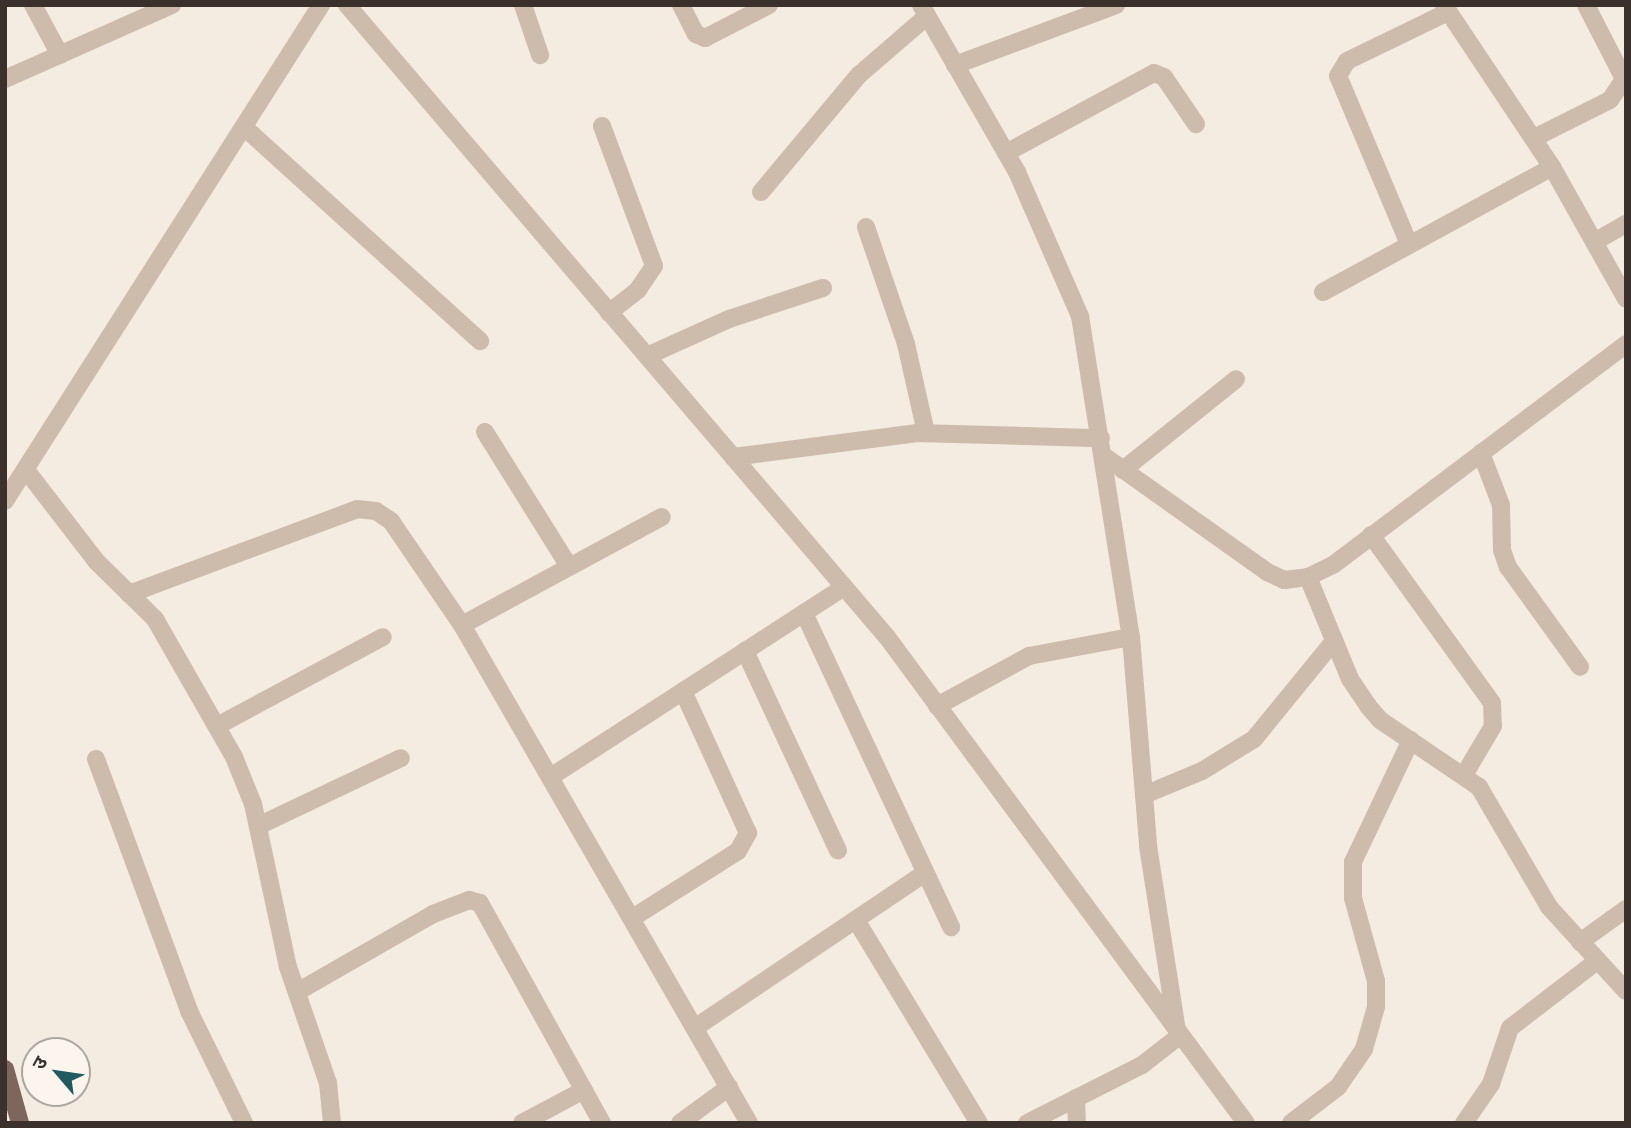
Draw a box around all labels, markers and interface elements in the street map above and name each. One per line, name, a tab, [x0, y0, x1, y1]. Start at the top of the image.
north arrow	[21, 1037, 91, 1107]
text: उ	[26, 1052, 53, 1073]

